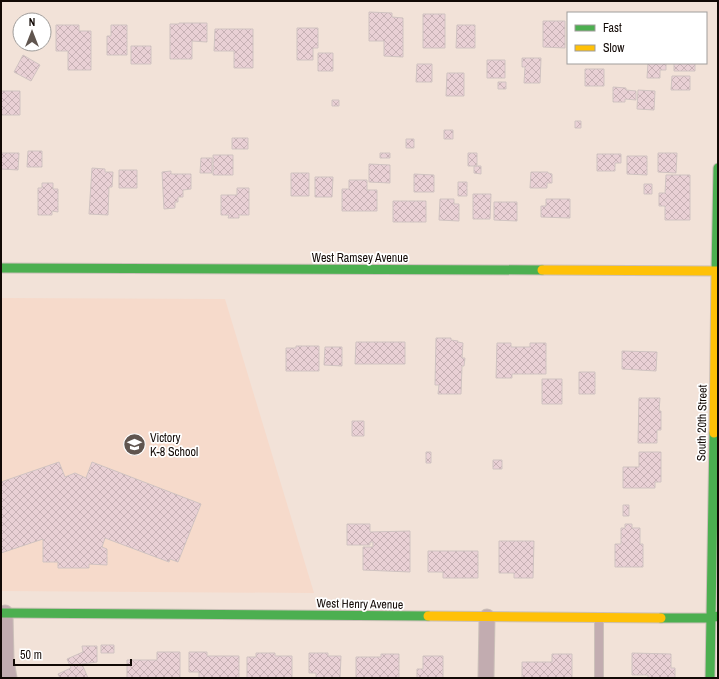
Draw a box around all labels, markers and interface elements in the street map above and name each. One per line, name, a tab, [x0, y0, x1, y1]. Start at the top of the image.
north arrow	[12, 12, 52, 52]
legend	[567, 12, 707, 64]
text: N	[29, 15, 35, 29]
text: Fast	[603, 20, 622, 36]
text: Slow	[603, 40, 625, 56]
street label: West Ramsey Avenue	[312, 250, 408, 266]
street label: South 20th Street	[693, 384, 711, 461]
place label: Victory K-8 School	[150, 430, 198, 460]
school or university icon: Victory K-8 School	[122, 432, 148, 458]
street label: West Henry Avenue	[317, 595, 403, 613]
scale bar	[14, 641, 131, 667]
text: 50 m	[20, 647, 42, 663]

